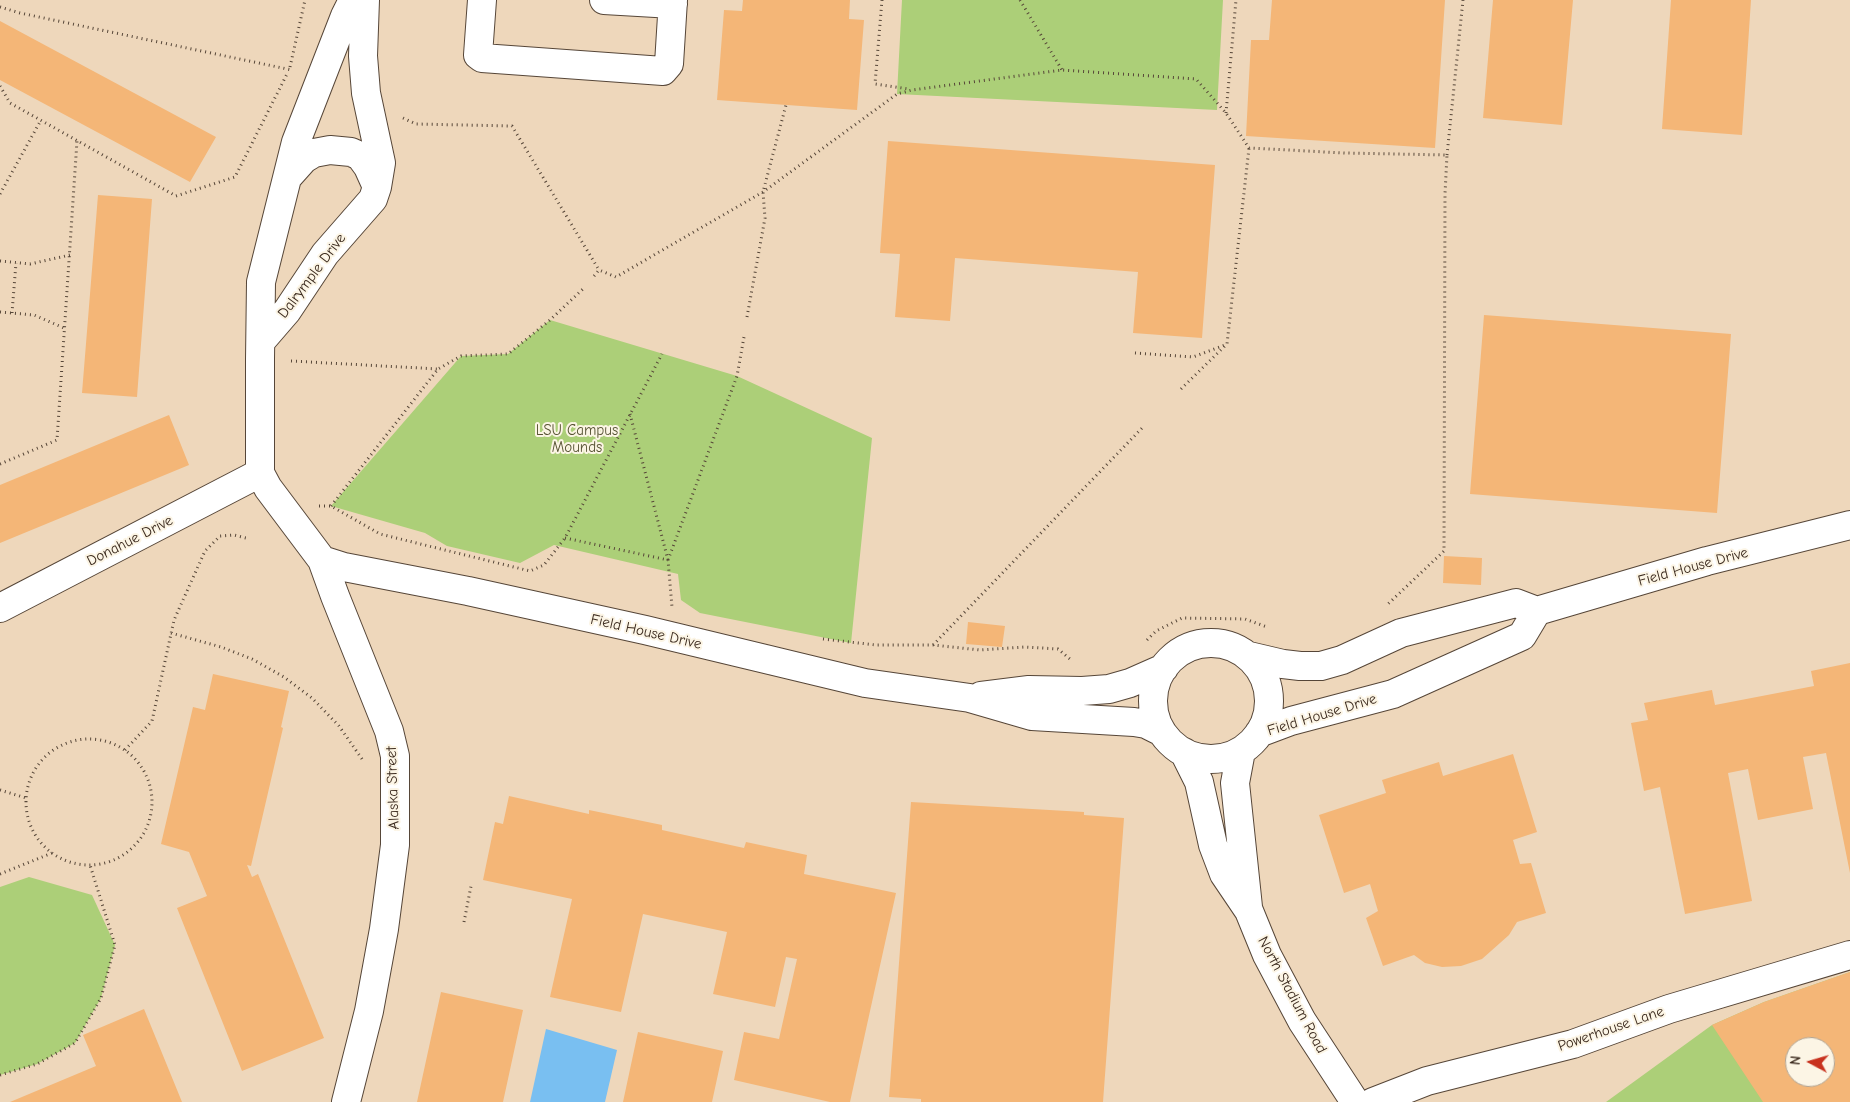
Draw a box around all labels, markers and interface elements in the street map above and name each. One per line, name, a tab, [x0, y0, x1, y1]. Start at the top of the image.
street label: Dalrymple Drive	[274, 230, 350, 322]
park label: LSU Campus Mounds	[536, 422, 618, 457]
street label: Donahue Drive	[84, 512, 176, 570]
street label: Field House Drive	[1636, 544, 1750, 590]
street label: Field House Drive	[589, 610, 703, 654]
street label: Field House Drive	[1265, 690, 1379, 740]
street label: Alaska Street	[383, 746, 403, 830]
street label: North Stadium Road	[1254, 933, 1330, 1057]
street label: Powerhouse Lane	[1556, 1002, 1666, 1056]
north arrow	[1785, 1037, 1835, 1087]
text: N	[1787, 1055, 1805, 1066]

